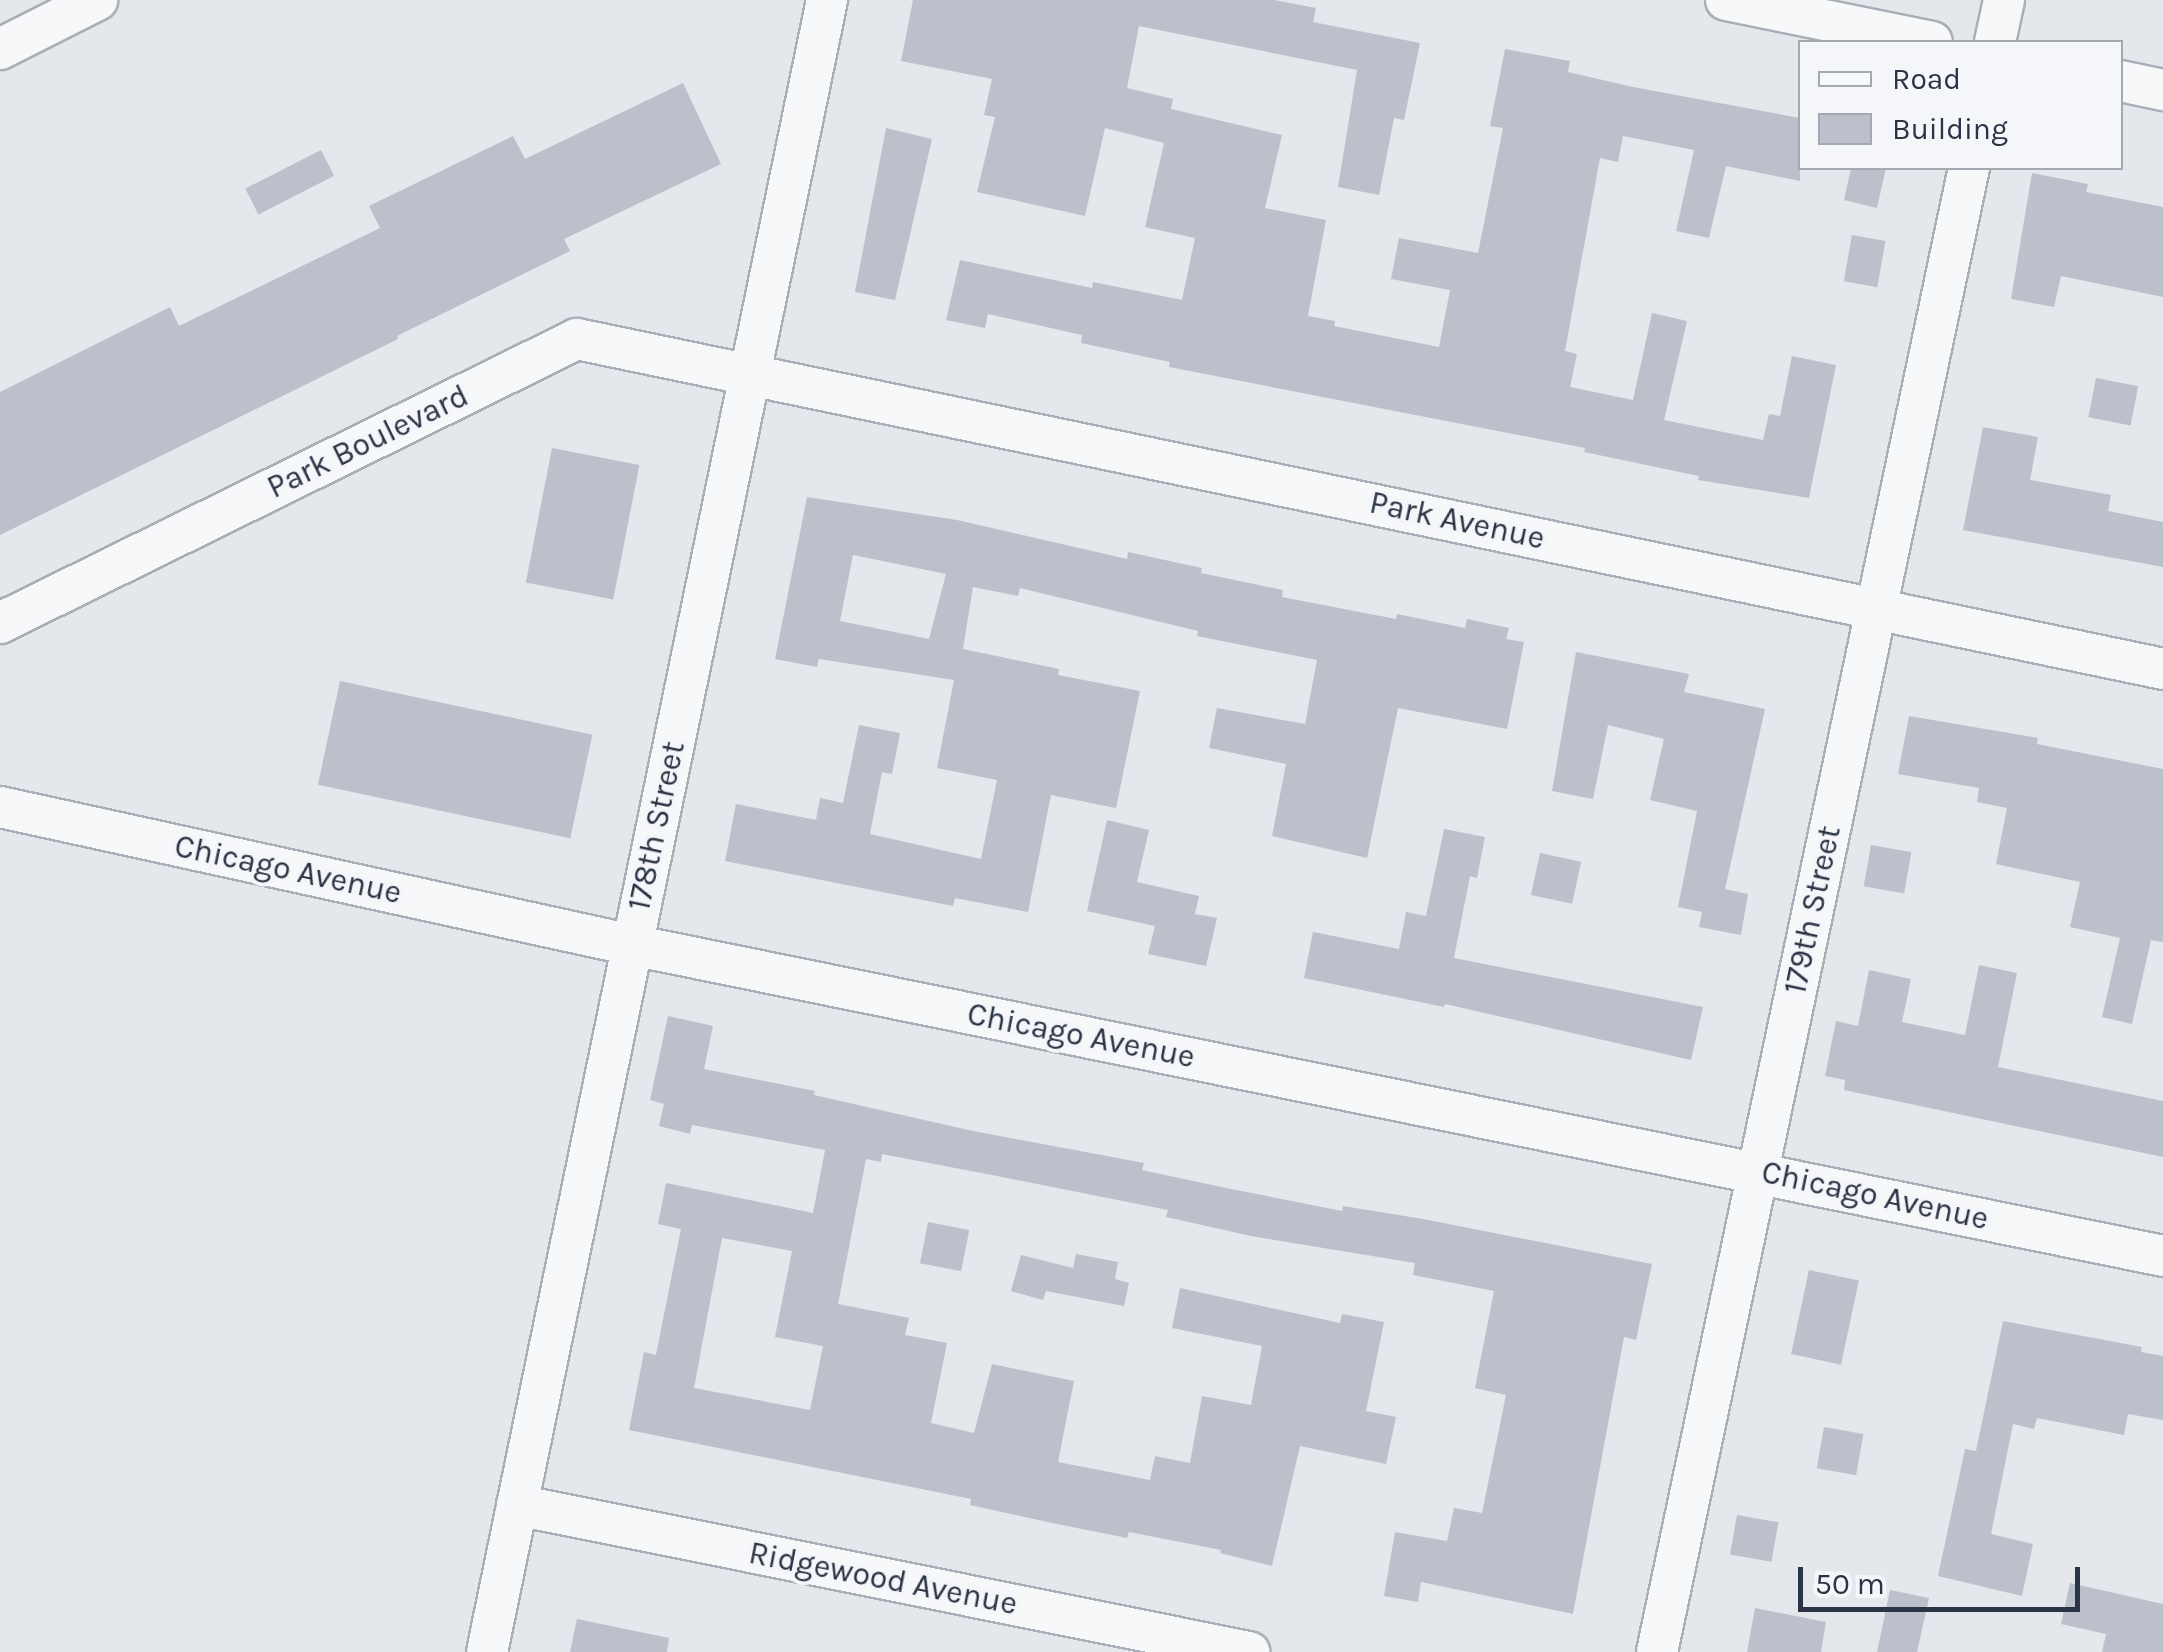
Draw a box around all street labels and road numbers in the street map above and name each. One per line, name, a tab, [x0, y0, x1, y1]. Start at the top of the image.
street label: Park Boulevard	[261, 377, 475, 507]
street label: Park Avenue	[1366, 484, 1548, 558]
street label: 178th Street	[620, 738, 694, 914]
street label: 179th Street	[1776, 822, 1850, 998]
street label: Chicago Avenue	[171, 827, 405, 913]
street label: Chicago Avenue	[964, 995, 1198, 1077]
street label: Chicago Avenue	[1758, 1153, 1992, 1239]
street label: Ridgewood Avenue	[746, 1534, 1020, 1624]

